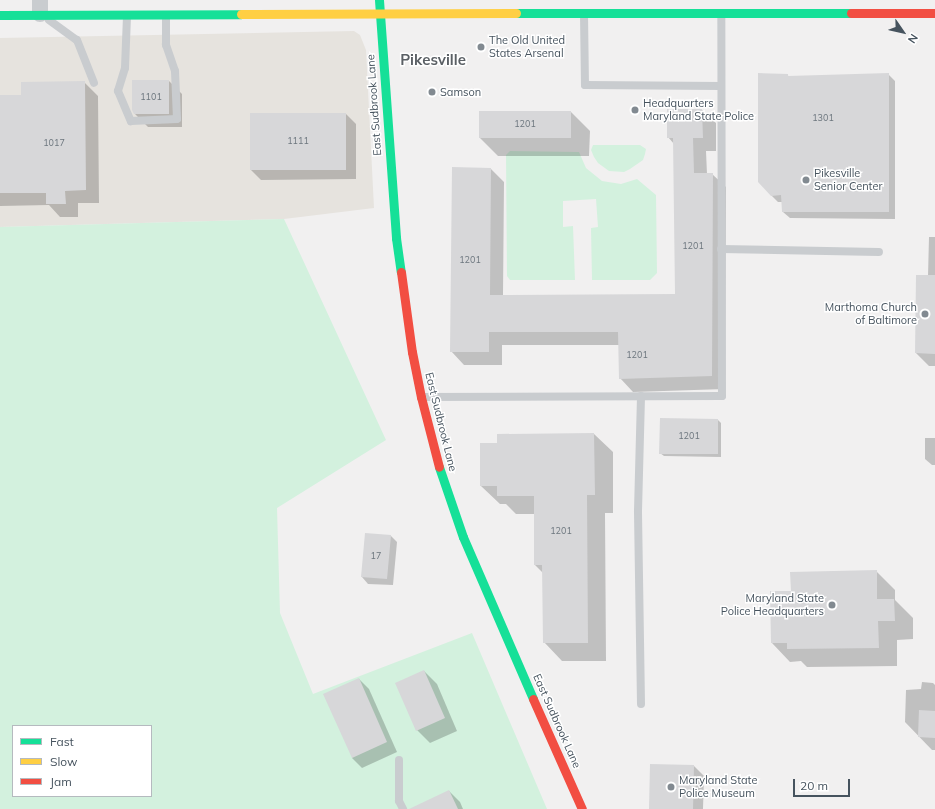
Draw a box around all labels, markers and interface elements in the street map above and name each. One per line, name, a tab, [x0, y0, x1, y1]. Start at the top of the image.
north arrow	[883, 12, 923, 52]
text: N	[905, 31, 921, 46]
place label: The Old United States Arsenal	[489, 34, 565, 60]
marker: The Old United States Arsenal	[476, 42, 486, 52]
district label: Pikesville	[400, 51, 466, 69]
street label: East Sudbrook Lane	[364, 54, 384, 156]
place label: Samson	[440, 85, 481, 99]
marker: Samson	[427, 87, 437, 97]
house number: 1101	[140, 92, 162, 102]
place label: Headquarters Maryland State Police	[643, 97, 754, 123]
marker: Headquarters Maryland State Police	[630, 105, 640, 115]
house number: 1301	[812, 113, 834, 123]
house number: 1201	[514, 119, 536, 129]
house number: 1111	[287, 136, 309, 146]
house number: 1017	[43, 138, 65, 148]
place label: Pikesville Senior Center	[814, 167, 882, 193]
marker: Pikesville Senior Center	[801, 175, 811, 185]
house number: 1201	[682, 241, 704, 251]
house number: 1201	[459, 255, 481, 265]
place label: Marthoma Church of Baltimore	[825, 301, 917, 327]
marker: Marthoma Church of Baltimore	[920, 309, 930, 319]
house number: 1201	[626, 350, 648, 360]
street label: East Sudbrook Lane	[422, 371, 460, 473]
house number: 1201	[678, 431, 700, 441]
house number: 1201	[550, 526, 572, 536]
house number: 17	[371, 551, 381, 561]
place label: Maryland State Police Headquarters	[721, 592, 824, 618]
marker: Maryland State Police Headquarters	[827, 600, 837, 610]
street label: East Sudbrook Lane	[530, 672, 584, 770]
legend	[12, 725, 152, 797]
text: Fast	[50, 734, 74, 749]
text: Slow	[50, 754, 78, 769]
scale bar	[795, 771, 852, 797]
text: Jam	[50, 774, 72, 789]
place label: Maryland State Police Museum	[679, 774, 757, 800]
text: 20 m	[800, 778, 828, 793]
marker: Maryland State Police Museum	[666, 782, 676, 792]

